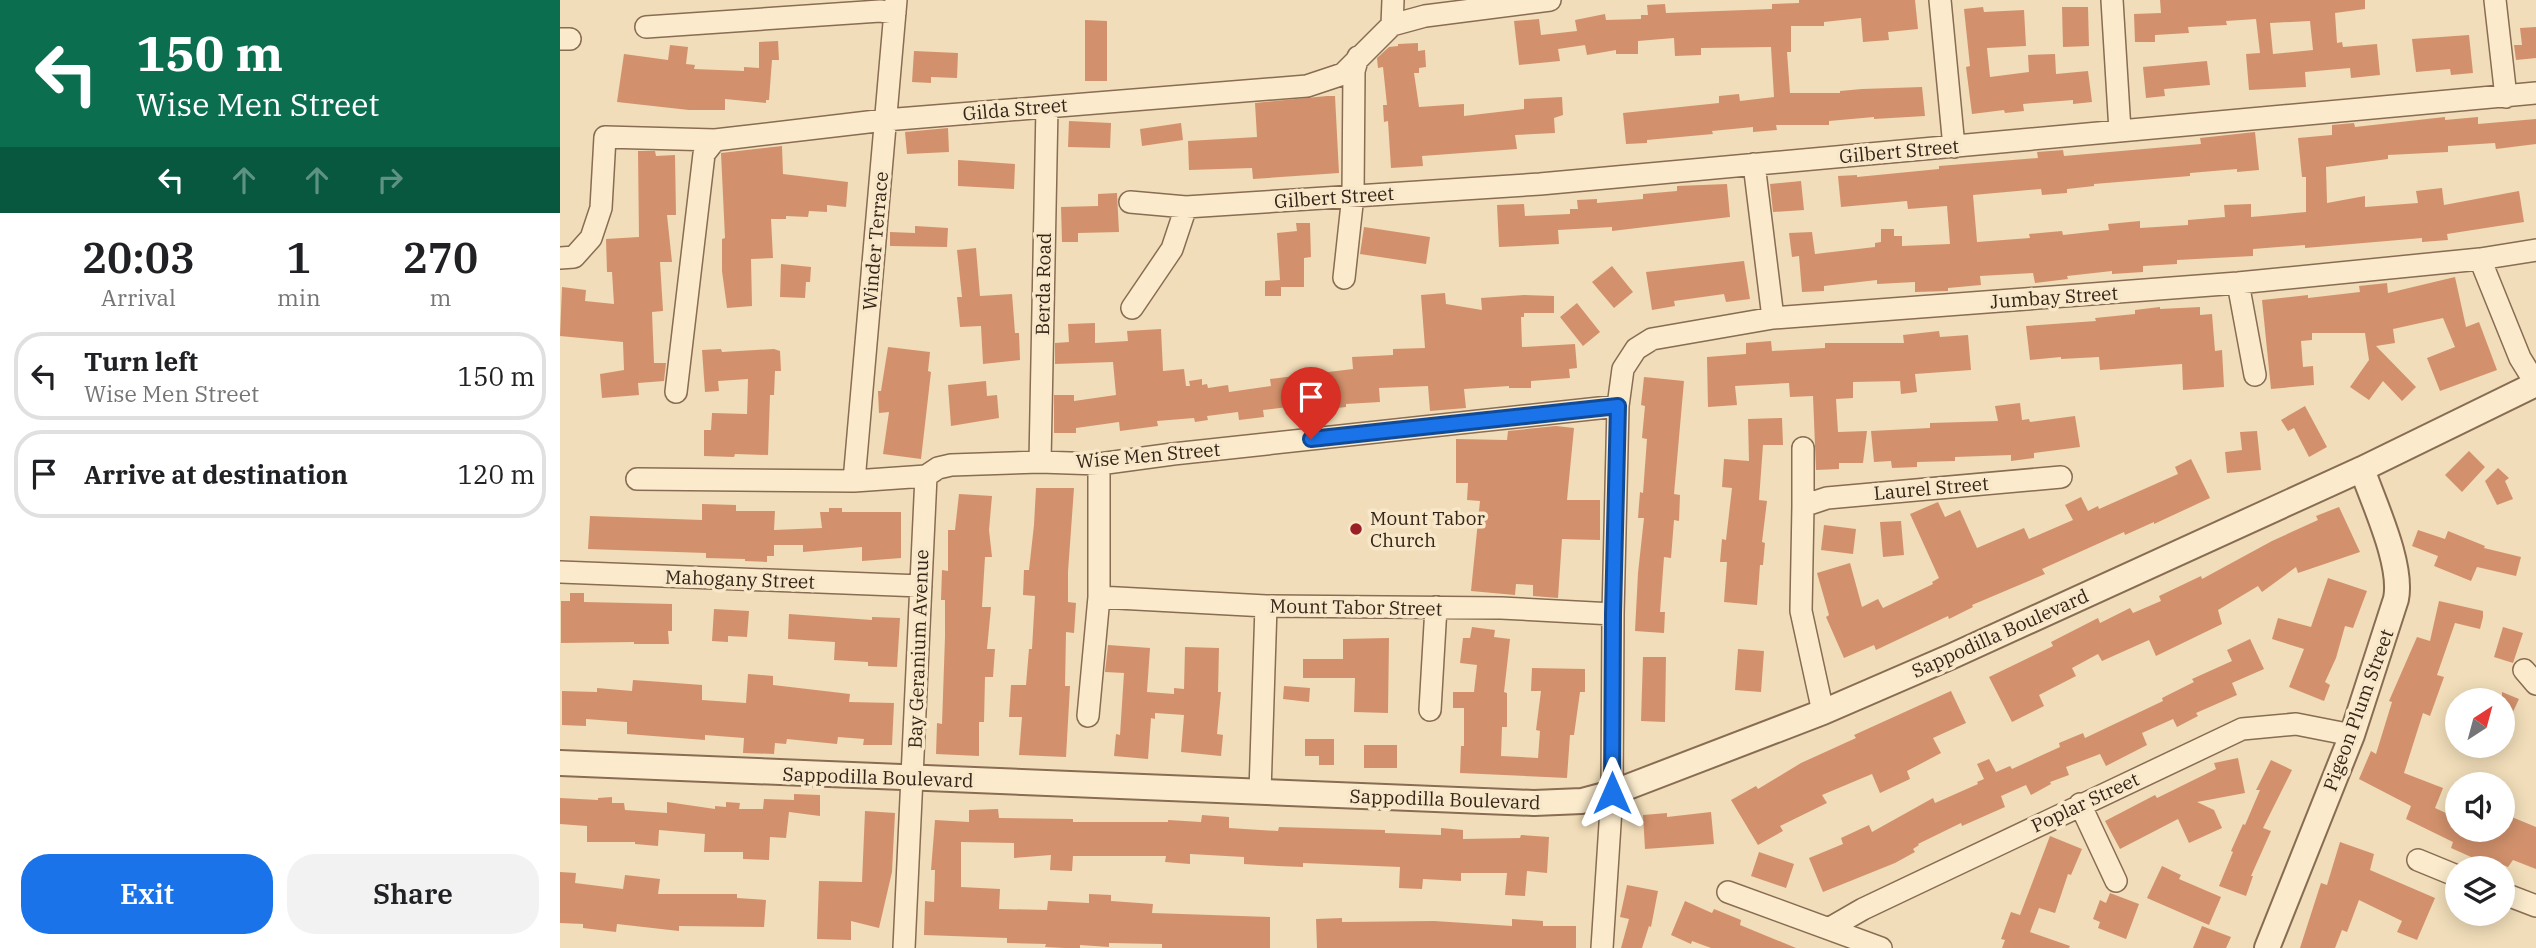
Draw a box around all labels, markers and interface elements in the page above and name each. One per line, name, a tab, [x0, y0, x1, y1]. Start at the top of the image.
text: 150 m	[136, 21, 283, 84]
icon: left	[21, 28, 112, 119]
text: Wise Men Street	[136, 83, 380, 125]
street label: Gilda Street	[962, 92, 1069, 126]
street label: Gilbert Street	[1838, 134, 1960, 168]
icon: left	[152, 161, 190, 199]
icon: ahead	[225, 161, 263, 199]
icon: ahead	[298, 161, 336, 199]
icon: right	[371, 161, 409, 199]
street label: Winder Terrace	[857, 170, 893, 312]
street label: Gilbert Street	[1273, 181, 1395, 213]
text: 20:03	[82, 230, 195, 285]
text: 1	[286, 230, 311, 285]
text: 270	[403, 230, 478, 285]
street label: Berda Road	[1030, 232, 1056, 336]
street label: Jumbay Street	[1989, 281, 2119, 313]
text: Arrival	[101, 282, 176, 312]
text: min	[277, 282, 321, 312]
text: m	[429, 282, 451, 312]
text: Turn left	[84, 344, 198, 378]
icon: left	[25, 357, 63, 395]
text: 150 m	[457, 359, 535, 393]
pin	[1281, 367, 1341, 439]
text: Wise Men Street	[84, 378, 259, 408]
icon: arrive	[1292, 378, 1330, 416]
street label: Wise Men Street	[1075, 437, 1221, 473]
icon: arrive	[25, 455, 63, 493]
text: Arrive at destination	[84, 457, 348, 491]
text: 120 m	[457, 457, 535, 491]
street label: Laurel Street	[1872, 471, 1990, 505]
place label: Mount Tabor Church	[1370, 506, 1485, 552]
marker: Mount Tabor Church	[1348, 521, 1364, 537]
street label: Bay Geranium Avenue	[903, 549, 933, 749]
street label: Mahogany Street	[665, 564, 816, 594]
street label: Sappodilla Boulevard	[1908, 583, 2092, 683]
street label: Mount Tabor Street	[1270, 593, 1443, 621]
street label: Pigeon Plum Street	[2318, 625, 2399, 794]
north arrow	[2445, 688, 2515, 758]
map controls	[2445, 688, 2515, 926]
position arrow	[1575, 756, 1649, 830]
street label: Sappodilla Boulevard	[782, 762, 974, 792]
street label: Poplar Street	[2027, 766, 2143, 837]
button: sound	[2445, 772, 2515, 842]
street label: Sappodilla Boulevard	[1349, 784, 1541, 814]
button: Exit	[21, 854, 273, 934]
button: Share	[287, 854, 539, 934]
button: layers	[2445, 856, 2515, 926]

